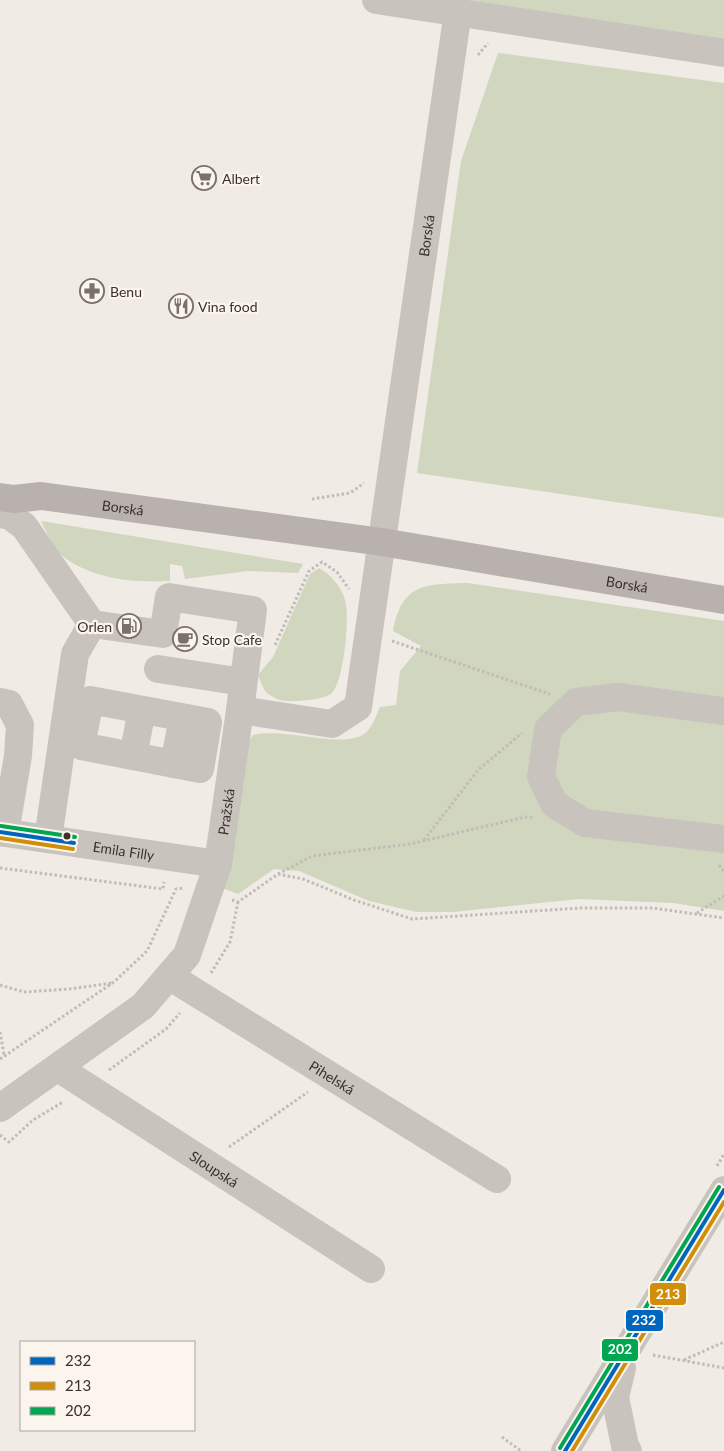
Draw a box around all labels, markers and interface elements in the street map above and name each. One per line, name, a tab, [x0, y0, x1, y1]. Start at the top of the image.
supermarket icon: Albert	[191, 165, 217, 191]
place label: Albert	[222, 170, 260, 187]
street label: Borská	[414, 214, 437, 258]
pharmacy icon: Benu	[79, 278, 105, 304]
place label: Benu	[110, 283, 142, 300]
restaurant icon: Vina food	[168, 293, 194, 319]
place label: Vina food	[198, 298, 258, 315]
street label: Borská	[101, 496, 145, 518]
street label: Borská	[605, 572, 649, 595]
fuel station icon: Orlen	[116, 613, 142, 639]
place label: Orlen	[77, 618, 112, 635]
cafe icon: Stop Cafe	[172, 626, 198, 652]
place label: Stop Cafe	[202, 631, 262, 648]
street label: Pražská	[214, 787, 237, 836]
unlabelled marker	[62, 831, 72, 841]
street label: Emila Filly	[92, 837, 156, 863]
street label: Pihelská	[306, 1057, 358, 1098]
street label: Sloupská	[187, 1147, 242, 1190]
line badge: 213	[649, 1282, 687, 1306]
text: 213	[656, 1285, 680, 1302]
line badge: 232	[625, 1309, 664, 1332]
text: 232	[632, 1311, 656, 1328]
line badge: 202	[601, 1338, 639, 1362]
text: 202	[608, 1340, 632, 1357]
legend	[20, 1341, 195, 1431]
text: 232	[65, 1351, 91, 1369]
text: 213	[65, 1376, 91, 1394]
text: 202	[65, 1401, 91, 1419]

